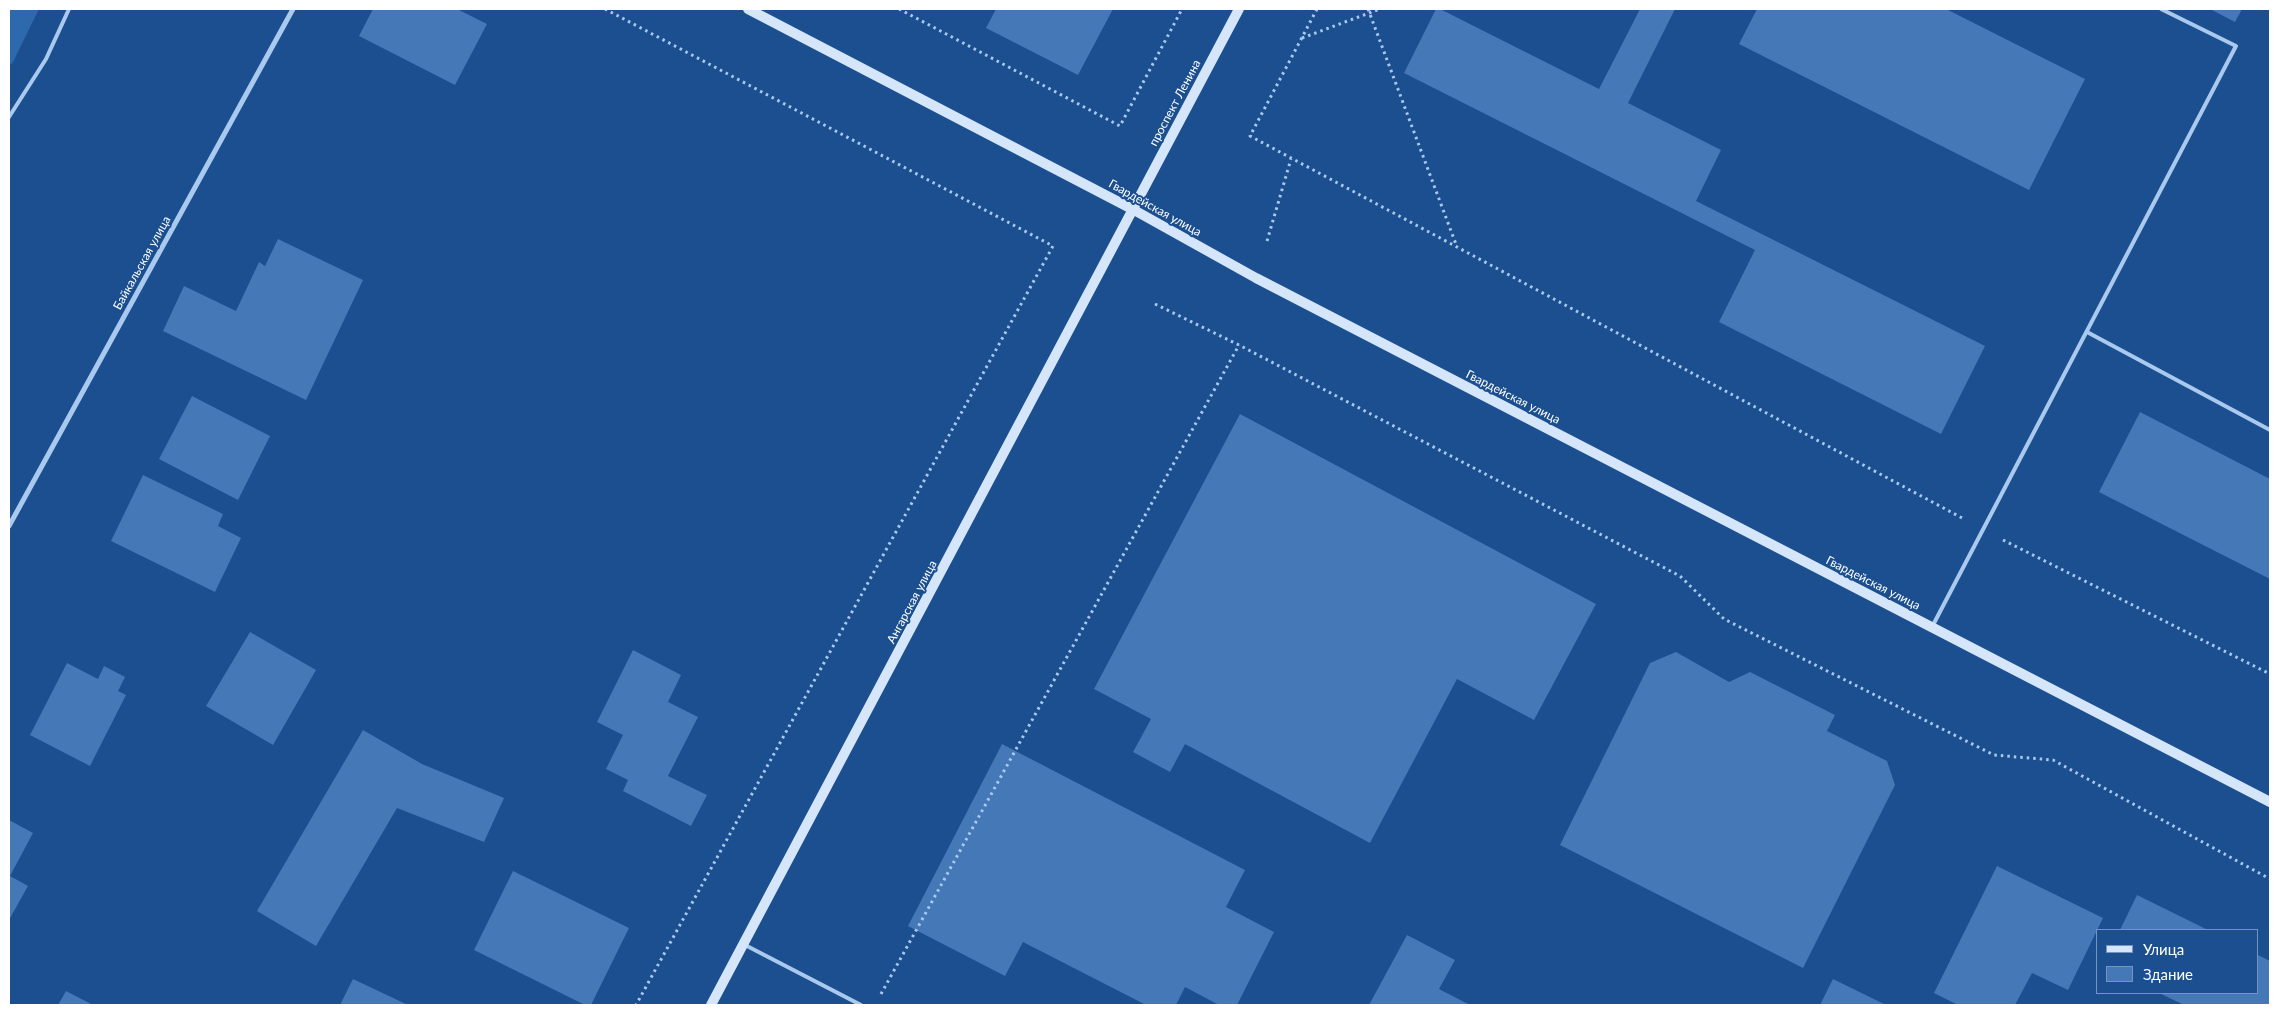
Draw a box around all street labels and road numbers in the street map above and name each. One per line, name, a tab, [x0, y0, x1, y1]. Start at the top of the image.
street label: проспект Ленина	[1146, 57, 1204, 149]
street label: Гвардейская улица	[1106, 177, 1204, 239]
street label: Байкальская улица	[110, 214, 174, 312]
street label: Гвардейская улица	[1464, 367, 1562, 427]
street label: Гвардейская улица	[1824, 553, 1922, 613]
street label: Ангарская улица	[884, 558, 940, 646]

